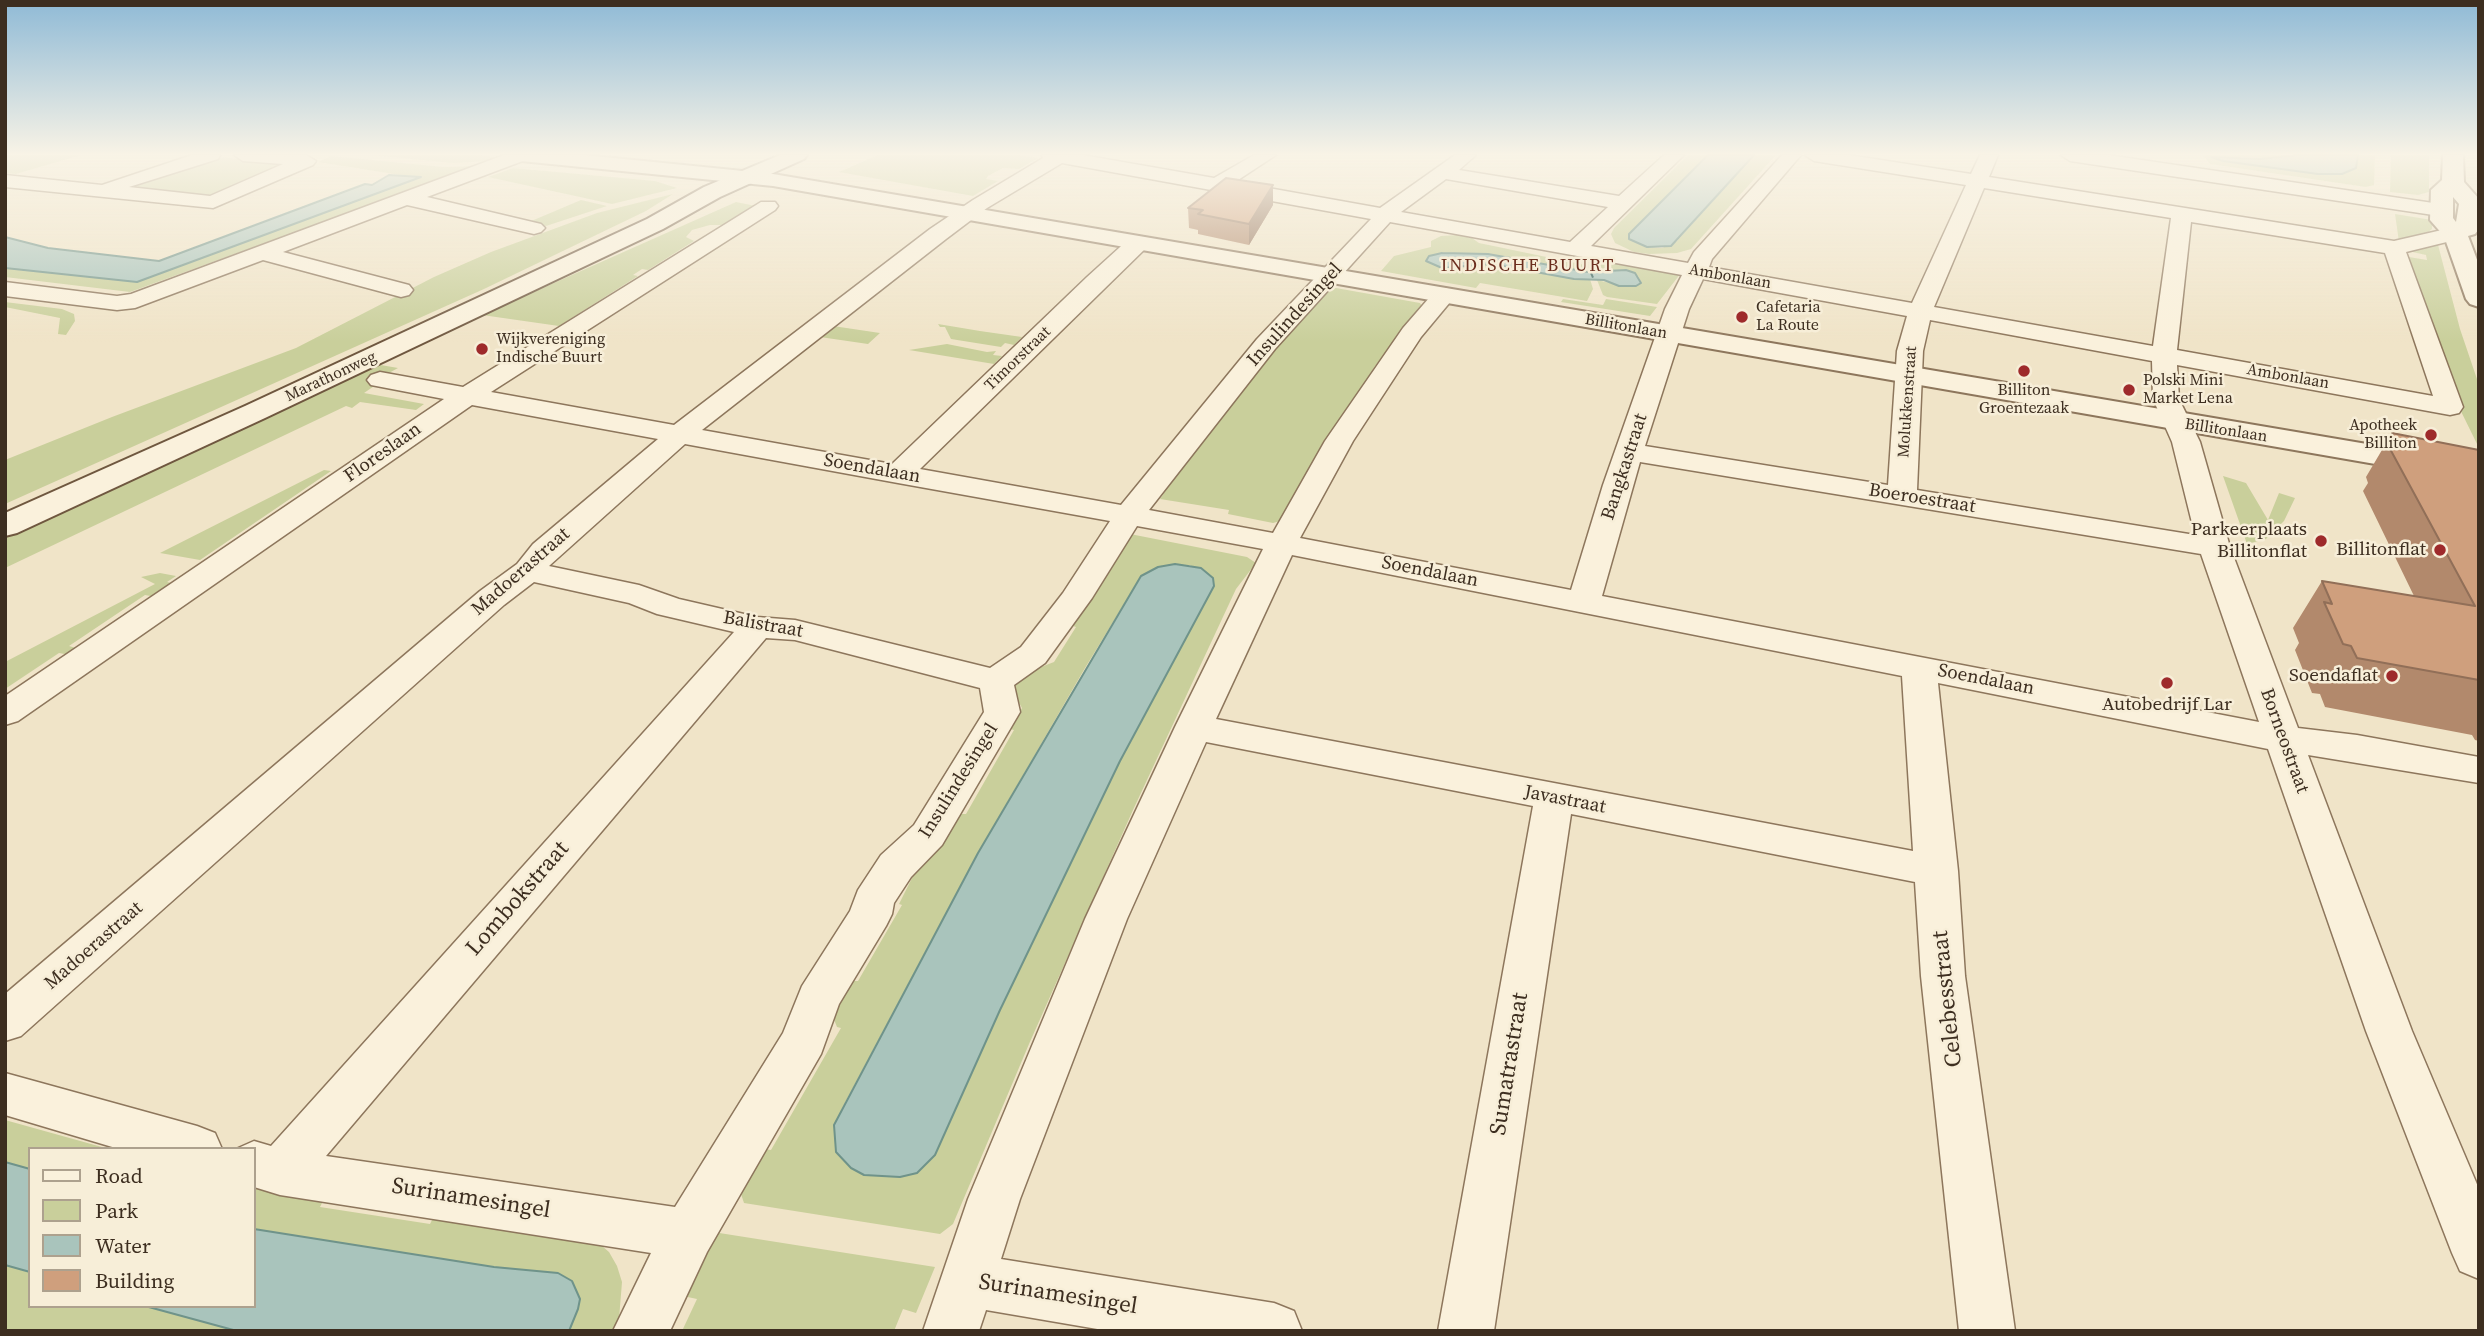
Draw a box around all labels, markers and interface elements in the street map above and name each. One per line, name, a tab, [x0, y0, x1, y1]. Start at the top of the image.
district label: INDISCHE BUURT	[1442, 255, 1614, 277]
street label: Insulindesingel	[1243, 259, 1347, 371]
street label: Ambonlaan	[1687, 260, 1773, 294]
place label: Cafetaria La Route	[1756, 298, 1821, 336]
marker: Cafetaria La Route	[1734, 309, 1750, 325]
street label: Billitonlaan	[1583, 310, 1669, 344]
street label: Timorstraat	[981, 323, 1055, 395]
place label: Wijkvereniging Indische Buurt	[496, 330, 605, 368]
marker: Wijkvereniging Indische Buurt	[474, 341, 490, 357]
street label: Molukkenstraat	[1895, 345, 1921, 459]
street label: Marathonweg	[282, 348, 380, 406]
street label: Ambonlaan	[2245, 360, 2331, 394]
marker: Billiton Groentezaak	[2016, 363, 2032, 379]
place label: Polski Mini Market Lena	[2143, 371, 2233, 409]
place label: Billiton Groentezaak	[1979, 381, 2069, 419]
marker: Polski Mini Market Lena	[2121, 382, 2137, 398]
street label: Bangkastraat	[1597, 411, 1653, 523]
street label: Billitonlaan	[2183, 415, 2269, 447]
place label: Apotheek Billiton	[2349, 416, 2417, 454]
street label: Floreslaan	[340, 418, 426, 488]
marker: Apotheek Billiton	[2423, 427, 2439, 443]
street label: Soendalaan	[822, 449, 922, 489]
street label: Boeroestraat	[1867, 479, 1977, 519]
place label: Parkeerplaats Billitonflat	[2191, 519, 2307, 563]
street label: Madoerastraat	[467, 523, 575, 621]
marker: Parkeerplaats Billitonflat	[2313, 533, 2329, 549]
place label: Billitonflat	[2336, 539, 2426, 561]
marker: Billitonflat	[2432, 542, 2448, 558]
street label: Soendalaan	[1380, 551, 1480, 593]
street label: Balistraat	[721, 607, 805, 643]
street label: Soendalaan	[1936, 659, 2036, 701]
place label: Soendaflat	[2289, 665, 2378, 687]
marker: Soendaflat	[2384, 668, 2400, 684]
marker: Autobedrijf Lar	[2159, 675, 2175, 691]
street label: Borneostraat	[2255, 686, 2313, 796]
place label: Autobedrijf Lar	[2102, 694, 2232, 716]
street label: Insulindesingel	[915, 719, 1003, 843]
street label: Javastraat	[1522, 781, 1608, 819]
street label: Lombokstraat	[461, 836, 575, 962]
street label: Madoerastraat	[40, 897, 148, 995]
street label: Celebesstraat	[1927, 929, 1969, 1069]
street label: Sumatrastraat	[1485, 991, 1535, 1137]
legend	[28, 1147, 256, 1308]
text: Road	[95, 1161, 143, 1190]
street label: Surinamesingel	[390, 1173, 552, 1225]
text: Park	[95, 1196, 138, 1225]
text: Water	[95, 1231, 151, 1260]
text: Building	[95, 1266, 174, 1295]
street label: Surinamesingel	[977, 1269, 1139, 1321]

